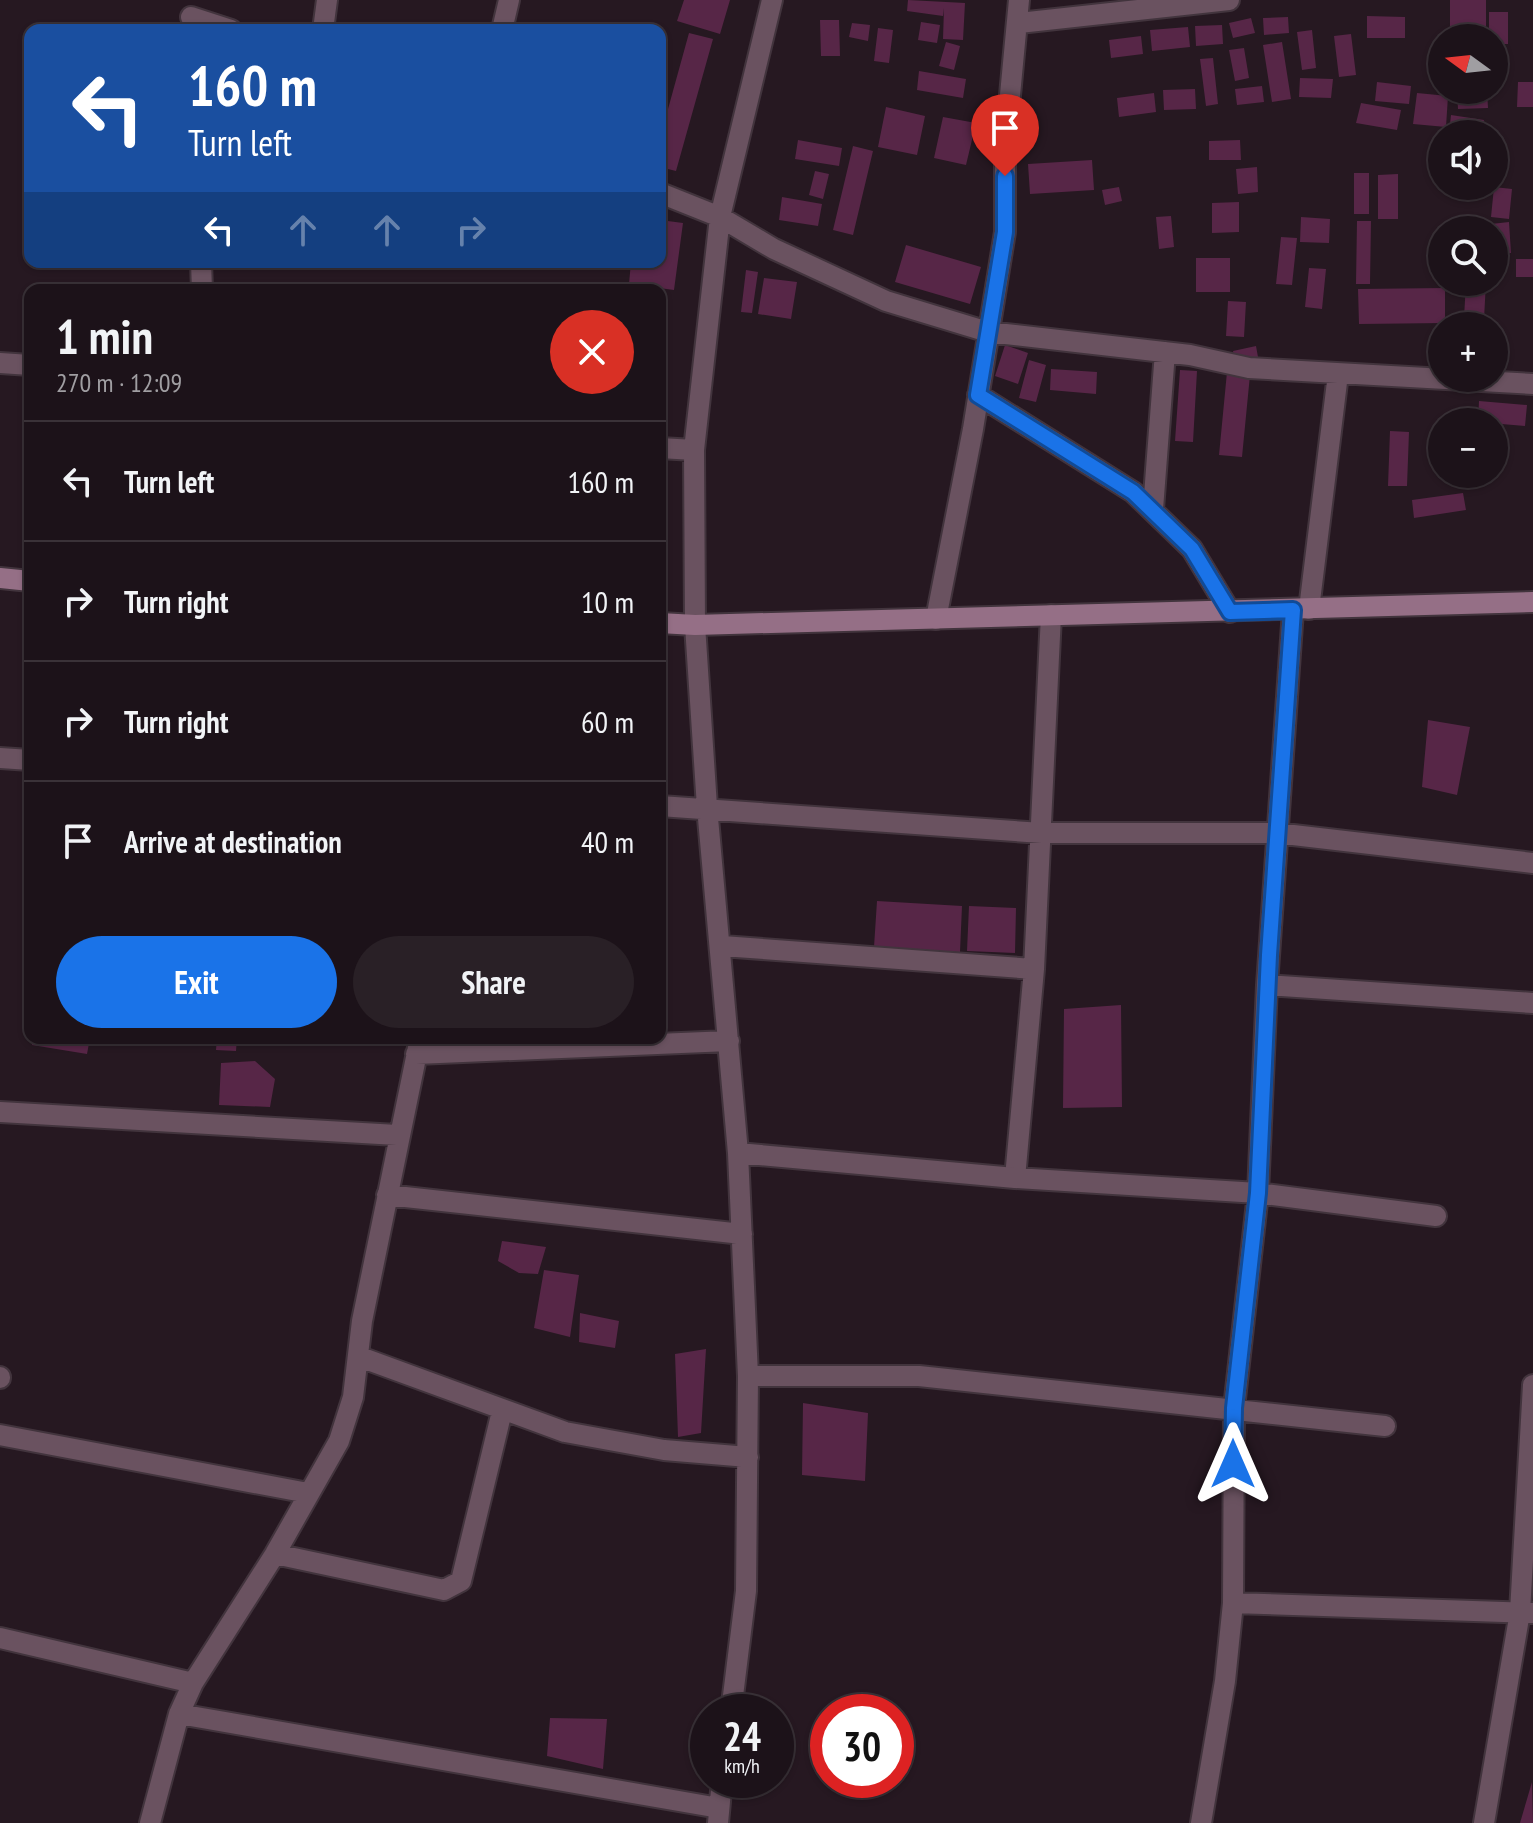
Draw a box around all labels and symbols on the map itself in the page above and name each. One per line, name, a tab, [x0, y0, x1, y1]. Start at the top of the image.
north arrow	[1428, 24, 1508, 104]
pin	[971, 94, 1039, 176]
position arrow	[1191, 1422, 1275, 1506]
speed limit sign: 30	[810, 1694, 914, 1798]

